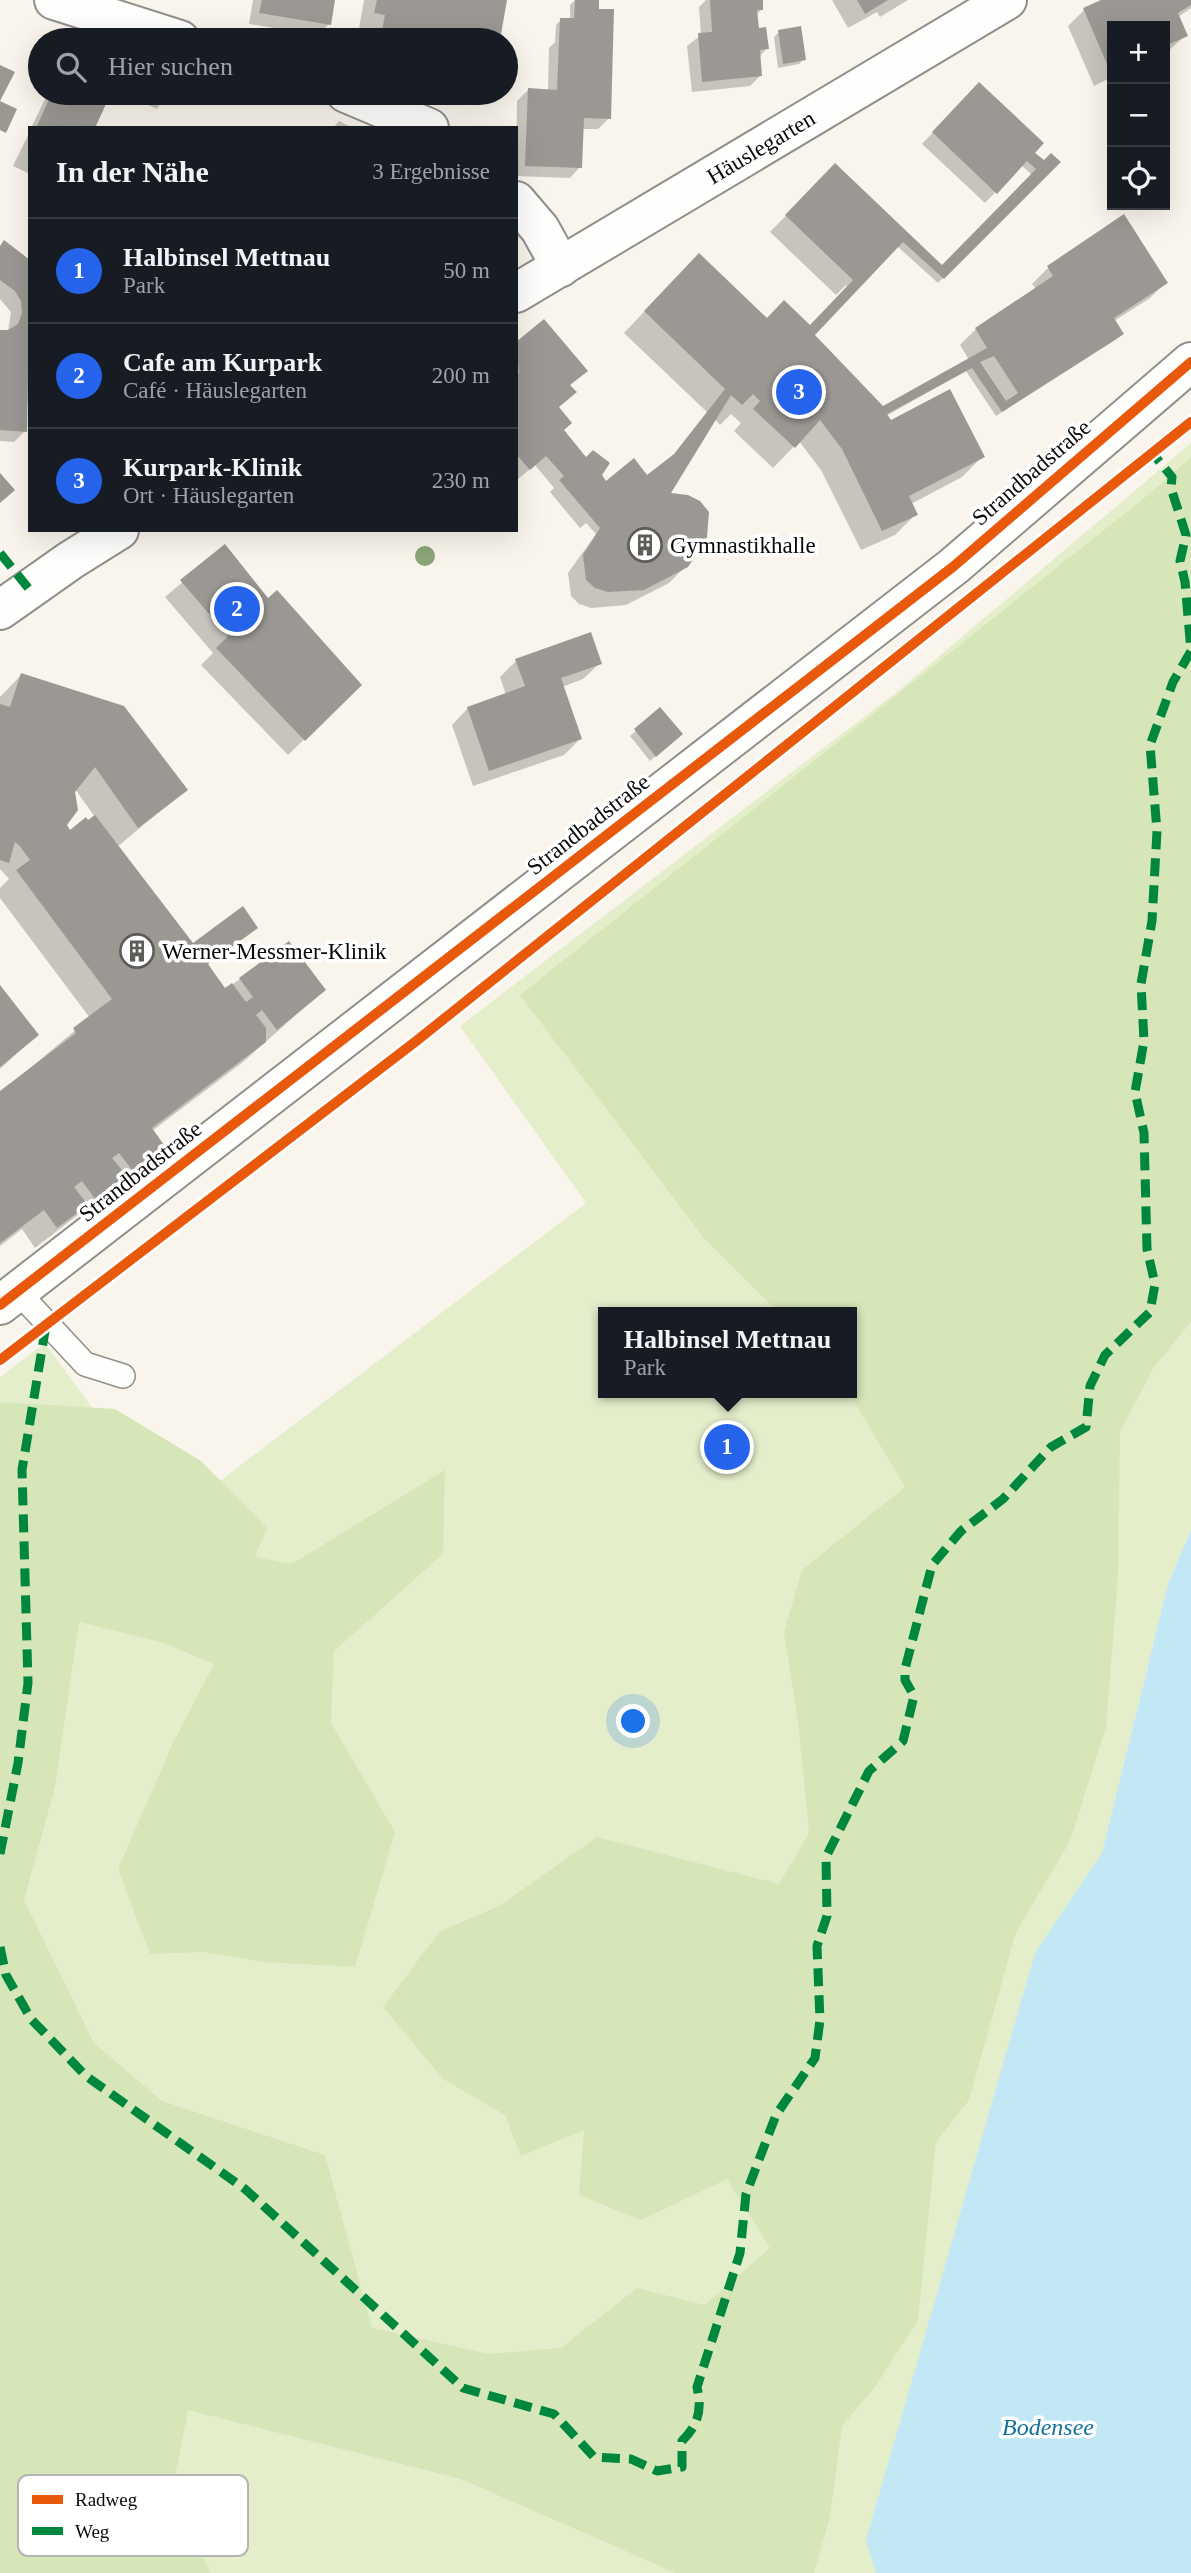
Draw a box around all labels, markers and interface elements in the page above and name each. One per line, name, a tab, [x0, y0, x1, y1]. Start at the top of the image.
map controls	[1107, 21, 1170, 210]
button: +	[1107, 21, 1170, 84]
search box	[28, 28, 518, 105]
icon: search	[52, 48, 90, 86]
text: Hier suchen	[108, 52, 233, 81]
button: −	[1107, 84, 1170, 147]
street label: Häuslegarten	[702, 105, 820, 189]
button: locate	[1107, 147, 1170, 210]
text: In der Nähe	[56, 155, 209, 188]
text: 3 Ergebnisse	[372, 159, 490, 184]
text: Halbinsel Mettnau	[123, 243, 330, 272]
text: 1	[73, 258, 85, 283]
text: 50 m	[443, 258, 490, 283]
text: Park	[123, 273, 165, 298]
text: Cafe am Kurpark	[123, 348, 322, 377]
text: 2	[73, 363, 85, 388]
text: 200 m	[432, 363, 490, 388]
pin: 3	[776, 366, 822, 418]
text: Café · Häuslegarten	[123, 378, 307, 403]
street label: Strandbadstraße	[967, 414, 1095, 530]
text: Kurpark-Klinik	[123, 453, 302, 482]
text: 3	[73, 468, 85, 493]
text: 230 m	[432, 468, 490, 493]
text: Ort · Häuslegarten	[123, 483, 294, 508]
building icon: Gymnastikhalle	[626, 526, 664, 564]
place label: Gymnastikhalle	[670, 533, 816, 558]
pin: 2	[214, 583, 260, 635]
street label: Strandbadstraße	[522, 769, 654, 880]
building icon: Werner-Messmer-Klinik	[118, 932, 156, 970]
place label: Werner-Messmer-Klinik	[162, 939, 387, 964]
street label: Strandbadstraße	[74, 1116, 206, 1227]
popup	[598, 1307, 857, 1398]
text: Halbinsel Mettnau	[624, 1325, 831, 1354]
text: Park	[624, 1355, 666, 1380]
pin: 1	[704, 1421, 750, 1473]
your location	[616, 1704, 650, 1738]
water label: Bodensee	[1002, 2414, 1094, 2440]
legend	[18, 2475, 248, 2556]
text: Radweg	[75, 2489, 138, 2510]
text: Weg	[75, 2521, 110, 2542]

